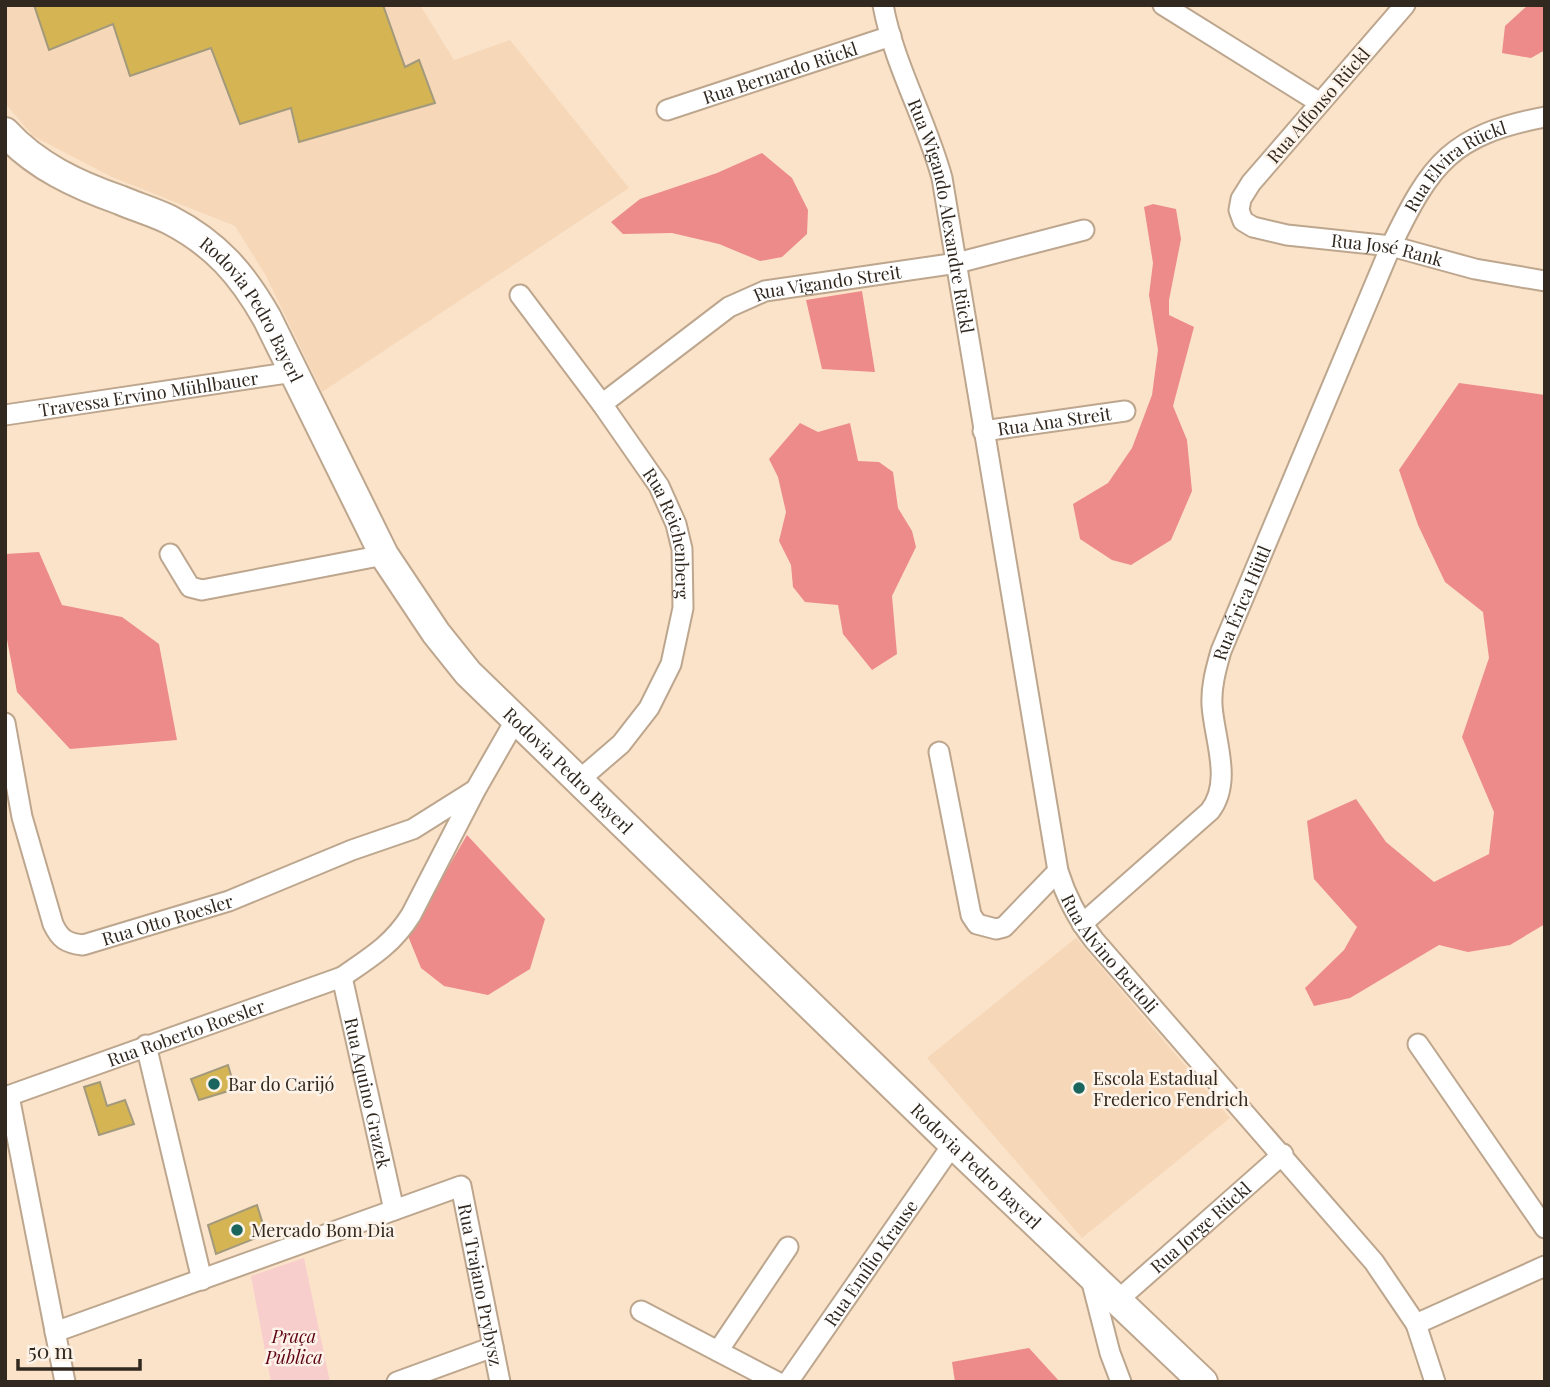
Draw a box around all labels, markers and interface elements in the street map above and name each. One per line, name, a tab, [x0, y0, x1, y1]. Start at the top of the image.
street label: Rua Bernardo Rückl	[700, 36, 860, 109]
street label: Rua Affonso Rückl	[1261, 42, 1375, 168]
street label: Rua Wigando Alexandre Rückl	[903, 95, 980, 335]
street label: Rua Elvira Rückl	[1398, 115, 1509, 216]
street label: Rua José Rank	[1330, 228, 1446, 272]
street label: Rodovia Pedro Bayerl	[195, 231, 309, 386]
street label: Rua Vigando Streit	[749, 259, 903, 307]
street label: Travessa Ervino Mühlbauer	[37, 365, 260, 422]
street label: Rua Ana Streit	[996, 401, 1113, 441]
street label: Rua Reichenberg	[638, 463, 695, 600]
street label: Rua Érica Hüttl	[1207, 542, 1276, 663]
street label: Rodovia Pedro Bayerl	[498, 702, 638, 839]
street label: Rua Otto Roesler	[99, 888, 236, 951]
street label: Rua Alvino Bertoli	[1056, 890, 1164, 1018]
street label: Rua Roberto Roesler	[104, 993, 268, 1072]
street label: Rua Aquino Grazek	[339, 1015, 396, 1171]
place label: Escola Estadual Frederico Fendrich	[1093, 1066, 1249, 1111]
place label: Bar do Carijó	[228, 1072, 335, 1096]
marker: Bar do Carijó	[206, 1076, 222, 1092]
marker: Escola Estadual Frederico Fendrich	[1071, 1080, 1087, 1096]
street label: Rodovia Pedro Bayerl	[906, 1098, 1047, 1234]
street label: Rua Jorge Rückl	[1145, 1176, 1256, 1278]
street label: Rua Emílio Krause	[818, 1195, 923, 1331]
street label: Rua Trajano Prybysz	[453, 1201, 509, 1368]
place label: Mercado Bom Dia	[251, 1218, 394, 1242]
marker: Mercado Bom Dia	[229, 1222, 245, 1238]
park label: Praça Pública	[264, 1324, 323, 1369]
scale bar	[18, 1328, 140, 1372]
text: 50 m	[28, 1336, 74, 1364]

